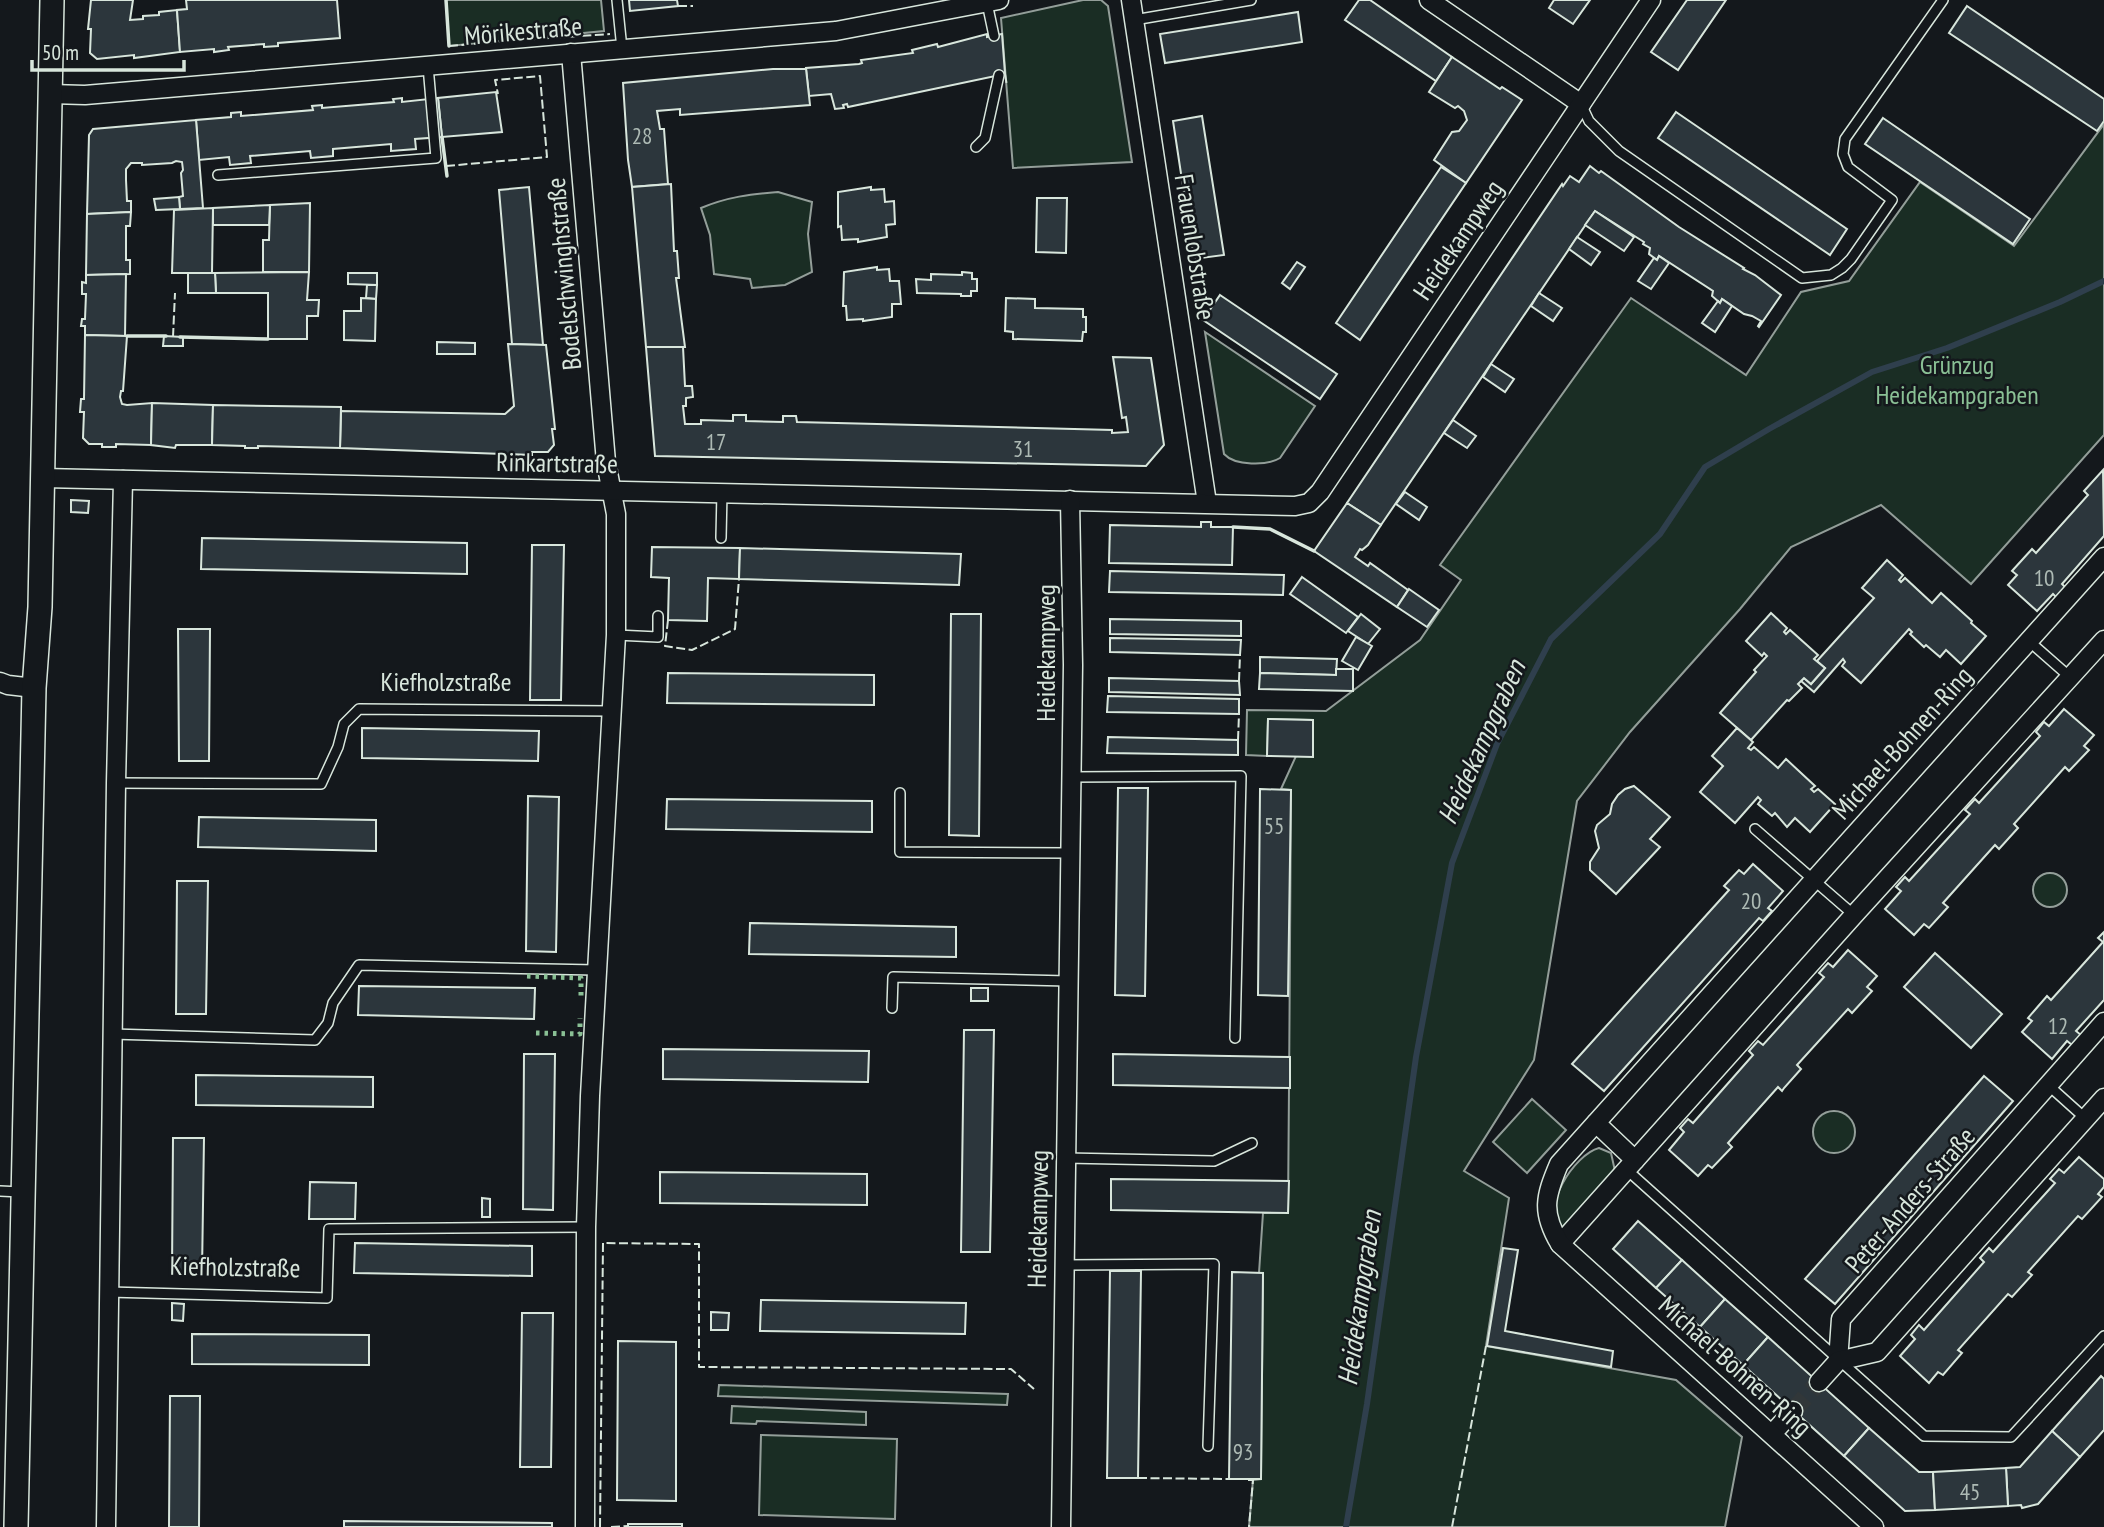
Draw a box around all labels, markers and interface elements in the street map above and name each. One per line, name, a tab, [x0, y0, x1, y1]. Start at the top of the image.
street label: Mörikestraße	[463, 9, 583, 52]
scale bar	[32, 28, 184, 72]
text: 50 m	[42, 39, 79, 66]
house number: 28	[632, 121, 652, 150]
street label: Frauenlobstraße	[1168, 172, 1223, 322]
street label: Heidekampweg	[1405, 173, 1510, 306]
street label: Bodelschwinghstraße	[539, 176, 588, 372]
park label: Grünzug Heidekampgraben	[1875, 348, 2039, 411]
house number: 17	[706, 427, 726, 456]
house number: 31	[1013, 434, 1033, 463]
street label: Rinkartstraße	[496, 445, 618, 480]
house number: 10	[2034, 563, 2054, 592]
street label: Heidekampweg	[1029, 584, 1062, 722]
water label: Heidekampgraben	[1428, 652, 1534, 830]
street label: Michael-Bohnen-Ring	[1824, 659, 1979, 826]
street label: Kiefholzstraße	[381, 665, 511, 698]
house number: 55	[1264, 811, 1284, 840]
house number: 20	[1741, 886, 1761, 915]
house number: 12	[2048, 1011, 2068, 1040]
street label: Peter-Anders-Straße	[1837, 1120, 1982, 1279]
street label: Heidekampweg	[1020, 1150, 1055, 1288]
water label: Heidekampgraben	[1328, 1207, 1389, 1388]
street label: Kiefholzstraße	[169, 1249, 301, 1284]
street label: Michael-Bohnen-Ring	[1652, 1288, 1819, 1443]
house number: 93	[1233, 1437, 1253, 1466]
house number: 45	[1960, 1477, 1980, 1506]

